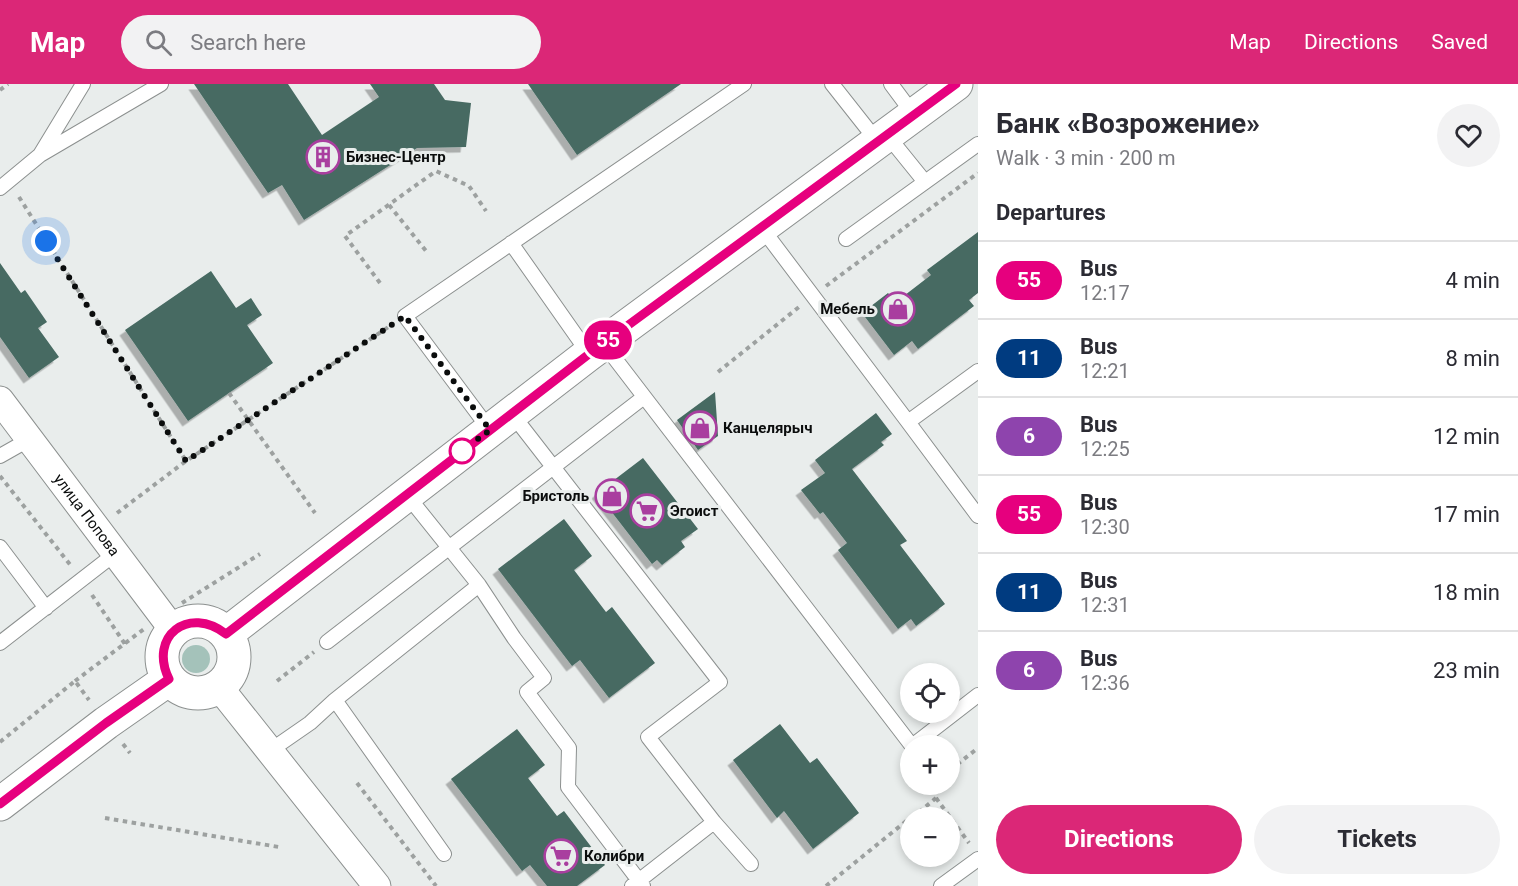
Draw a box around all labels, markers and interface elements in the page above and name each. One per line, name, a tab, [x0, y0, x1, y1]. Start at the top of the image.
search box	[121, 15, 541, 69]
text: Map	[30, 26, 85, 59]
icon: search	[142, 26, 175, 59]
text: Search here	[190, 30, 306, 55]
text: Map	[1229, 30, 1271, 54]
text: Directions	[1304, 30, 1398, 54]
text: Saved	[1431, 30, 1488, 54]
button: heart	[1437, 104, 1500, 167]
text: Банк «Возрожение»	[996, 107, 1260, 140]
building icon: Бизнес-Центр	[305, 139, 341, 175]
text: Walk · 3 min · 200 m	[996, 146, 1175, 170]
place label: Бизнес-Центр	[346, 148, 446, 166]
text: Departures	[996, 200, 1106, 225]
your location	[31, 226, 61, 256]
text: Bus	[1080, 256, 1118, 281]
text: 55	[1017, 268, 1041, 292]
text: 4 min	[1445, 268, 1500, 293]
text: 12:17	[1080, 281, 1130, 305]
shop icon: Мебель	[880, 291, 916, 327]
place label: Мебель	[820, 300, 875, 318]
line badge: 55	[581, 320, 635, 360]
text: 55	[596, 328, 620, 352]
text: Bus	[1080, 334, 1118, 359]
text: 11	[1017, 346, 1041, 370]
text: 8 min	[1445, 346, 1500, 371]
text: 12:21	[1080, 359, 1130, 383]
shop icon: Канцелярыч	[682, 410, 718, 446]
text: Bus	[1080, 412, 1118, 437]
place label: Канцелярыч	[723, 419, 813, 437]
text: 6	[1023, 424, 1035, 448]
text: 12 min	[1433, 424, 1500, 449]
text: 12:25	[1080, 437, 1130, 461]
unlabelled marker	[449, 438, 475, 464]
street label: улица Попова	[50, 470, 123, 560]
shop icon: Бристоль	[594, 478, 630, 514]
place label: Бристоль	[522, 487, 589, 505]
text: Bus	[1080, 490, 1118, 515]
supermarket icon: Эгоист	[629, 493, 665, 529]
place label: Эгоист	[670, 502, 719, 520]
text: 55	[1017, 502, 1041, 526]
text: 17 min	[1433, 502, 1500, 527]
text: 12:30	[1080, 515, 1130, 539]
text: Bus	[1080, 568, 1118, 593]
text: 11	[1017, 580, 1041, 604]
text: 18 min	[1433, 580, 1500, 605]
text: 12:31	[1080, 593, 1130, 617]
text: Bus	[1080, 646, 1118, 671]
text: 6	[1023, 658, 1035, 682]
text: 23 min	[1433, 658, 1500, 683]
map controls	[900, 663, 960, 867]
button: locate	[900, 663, 960, 723]
text: 12:36	[1080, 671, 1130, 695]
button: +	[900, 735, 960, 795]
button: Directions	[996, 805, 1242, 874]
button: Tickets	[1254, 805, 1500, 874]
button: −	[900, 807, 960, 867]
supermarket icon: Колибри	[543, 838, 579, 874]
place label: Колибри	[584, 847, 644, 865]

